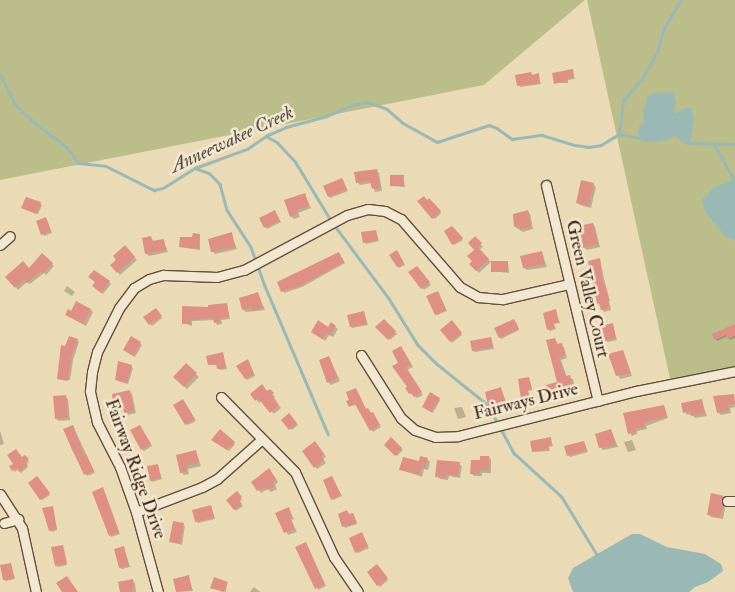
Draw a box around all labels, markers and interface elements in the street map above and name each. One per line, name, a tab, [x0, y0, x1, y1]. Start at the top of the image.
water label: Anneewakee Creek	[167, 101, 297, 179]
street label: Green Valley Court	[561, 218, 613, 360]
street label: Fairways Drive	[471, 379, 581, 425]
street label: Fairway Ridge Drive	[100, 396, 170, 542]

